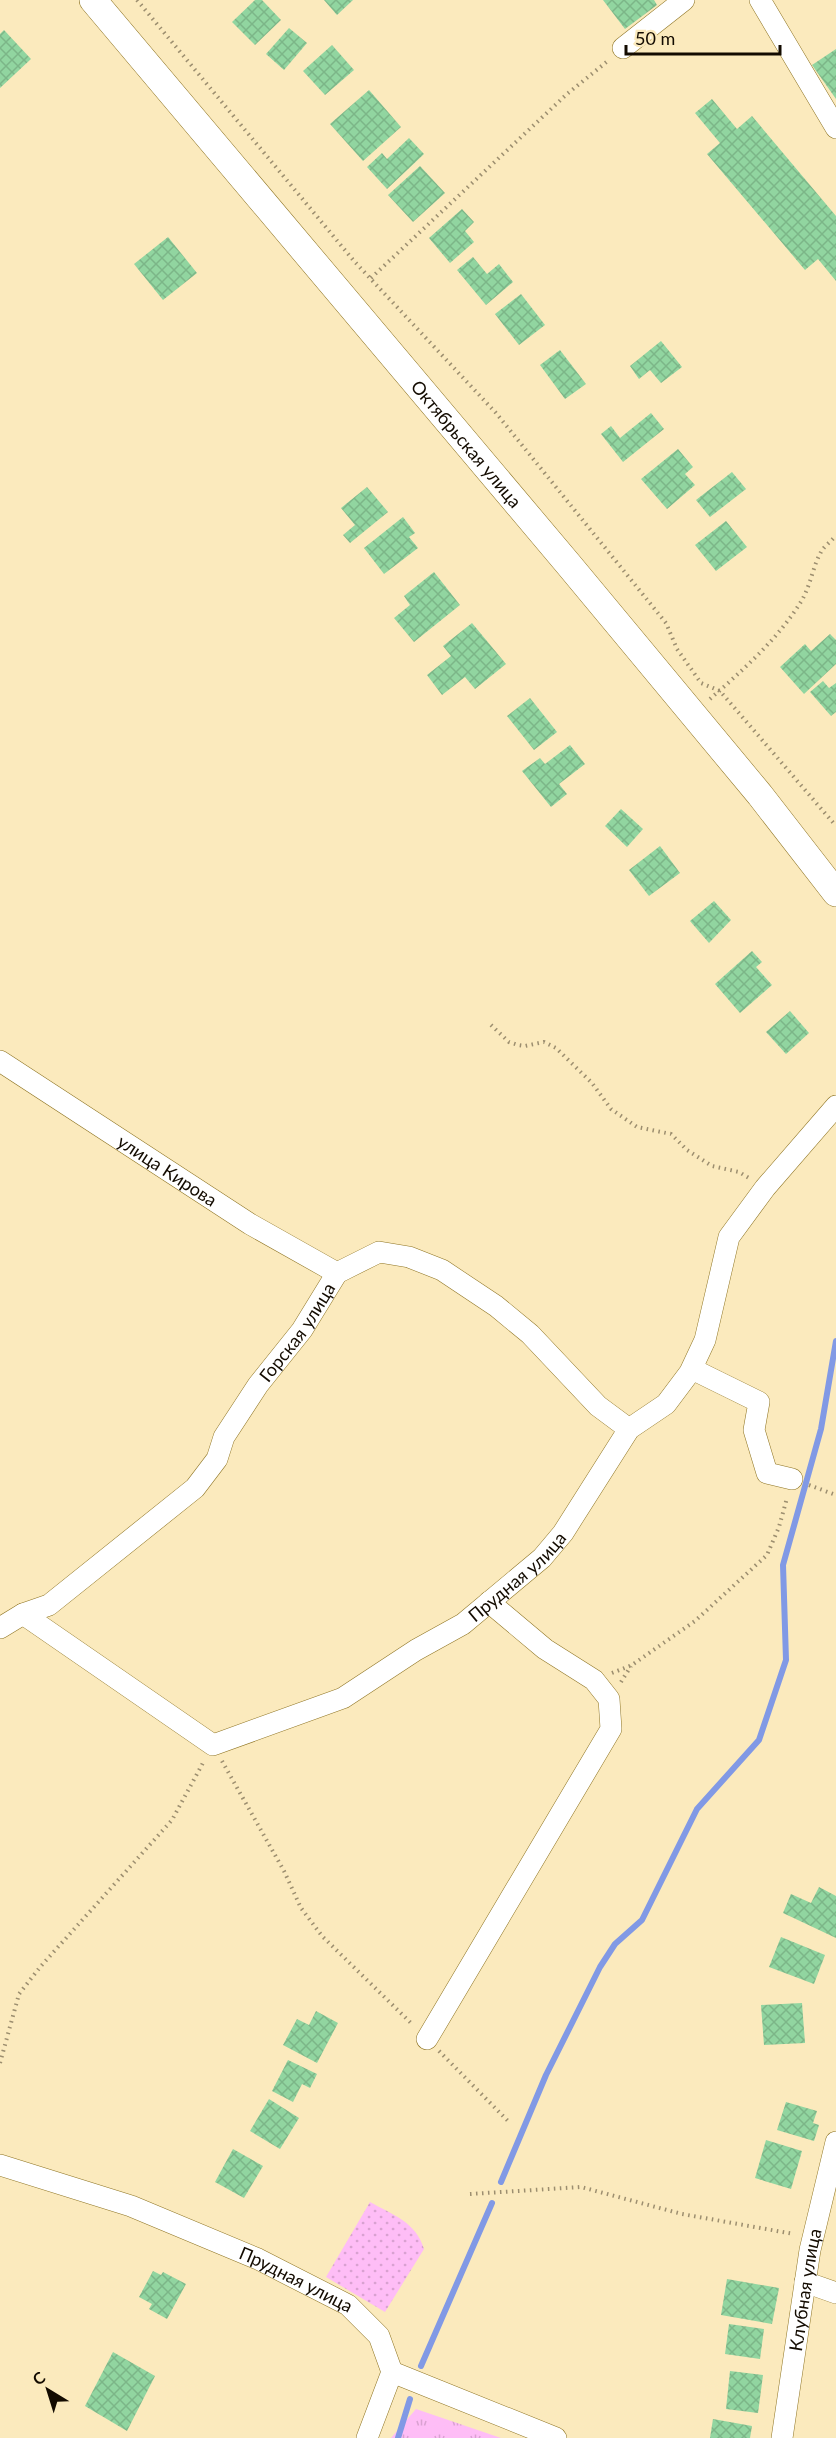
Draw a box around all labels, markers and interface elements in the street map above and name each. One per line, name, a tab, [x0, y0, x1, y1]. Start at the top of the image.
scale bar	[626, 18, 780, 56]
text: 50 m	[635, 27, 675, 49]
street label: Октябрьская улица	[407, 375, 527, 512]
street label: улица Кирова	[114, 1130, 221, 1211]
street label: Горская улица	[254, 1279, 339, 1386]
street label: Прудная улица	[463, 1527, 570, 1626]
street label: Клубная улица	[784, 2226, 826, 2353]
street label: Прудная улица	[236, 2242, 357, 2317]
north arrow	[18, 2360, 78, 2420]
text: С	[28, 2367, 49, 2389]

